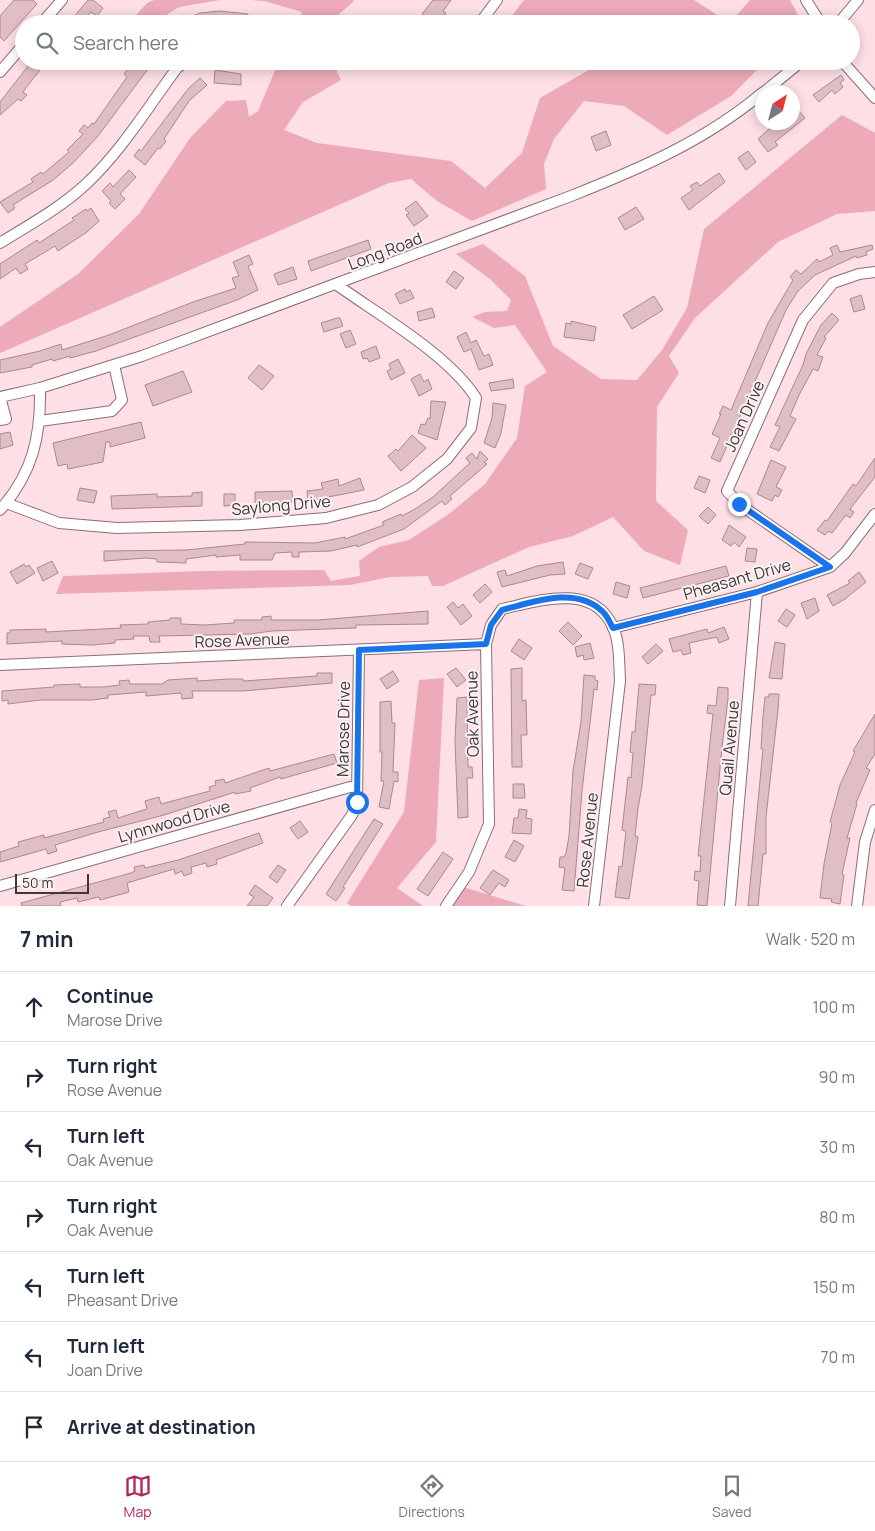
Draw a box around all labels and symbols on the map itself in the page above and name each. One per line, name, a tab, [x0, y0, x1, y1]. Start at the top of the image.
north arrow	[755, 85, 800, 130]
street label: Long Road	[345, 227, 425, 275]
street label: Joan Drive	[719, 377, 769, 455]
street label: Saylong Drive	[230, 490, 332, 520]
route end	[728, 493, 751, 516]
street label: Pheasant Drive	[681, 553, 793, 605]
street label: Rose Avenue	[194, 627, 290, 653]
street label: Oak Avenue	[460, 671, 484, 757]
street label: Marose Drive	[331, 681, 355, 777]
street label: Quail Avenue	[714, 700, 744, 796]
route start	[346, 791, 369, 814]
street label: Rose Avenue	[571, 792, 603, 888]
street label: Lynnwood Drive	[115, 794, 233, 848]
scale bar	[15, 871, 89, 894]

